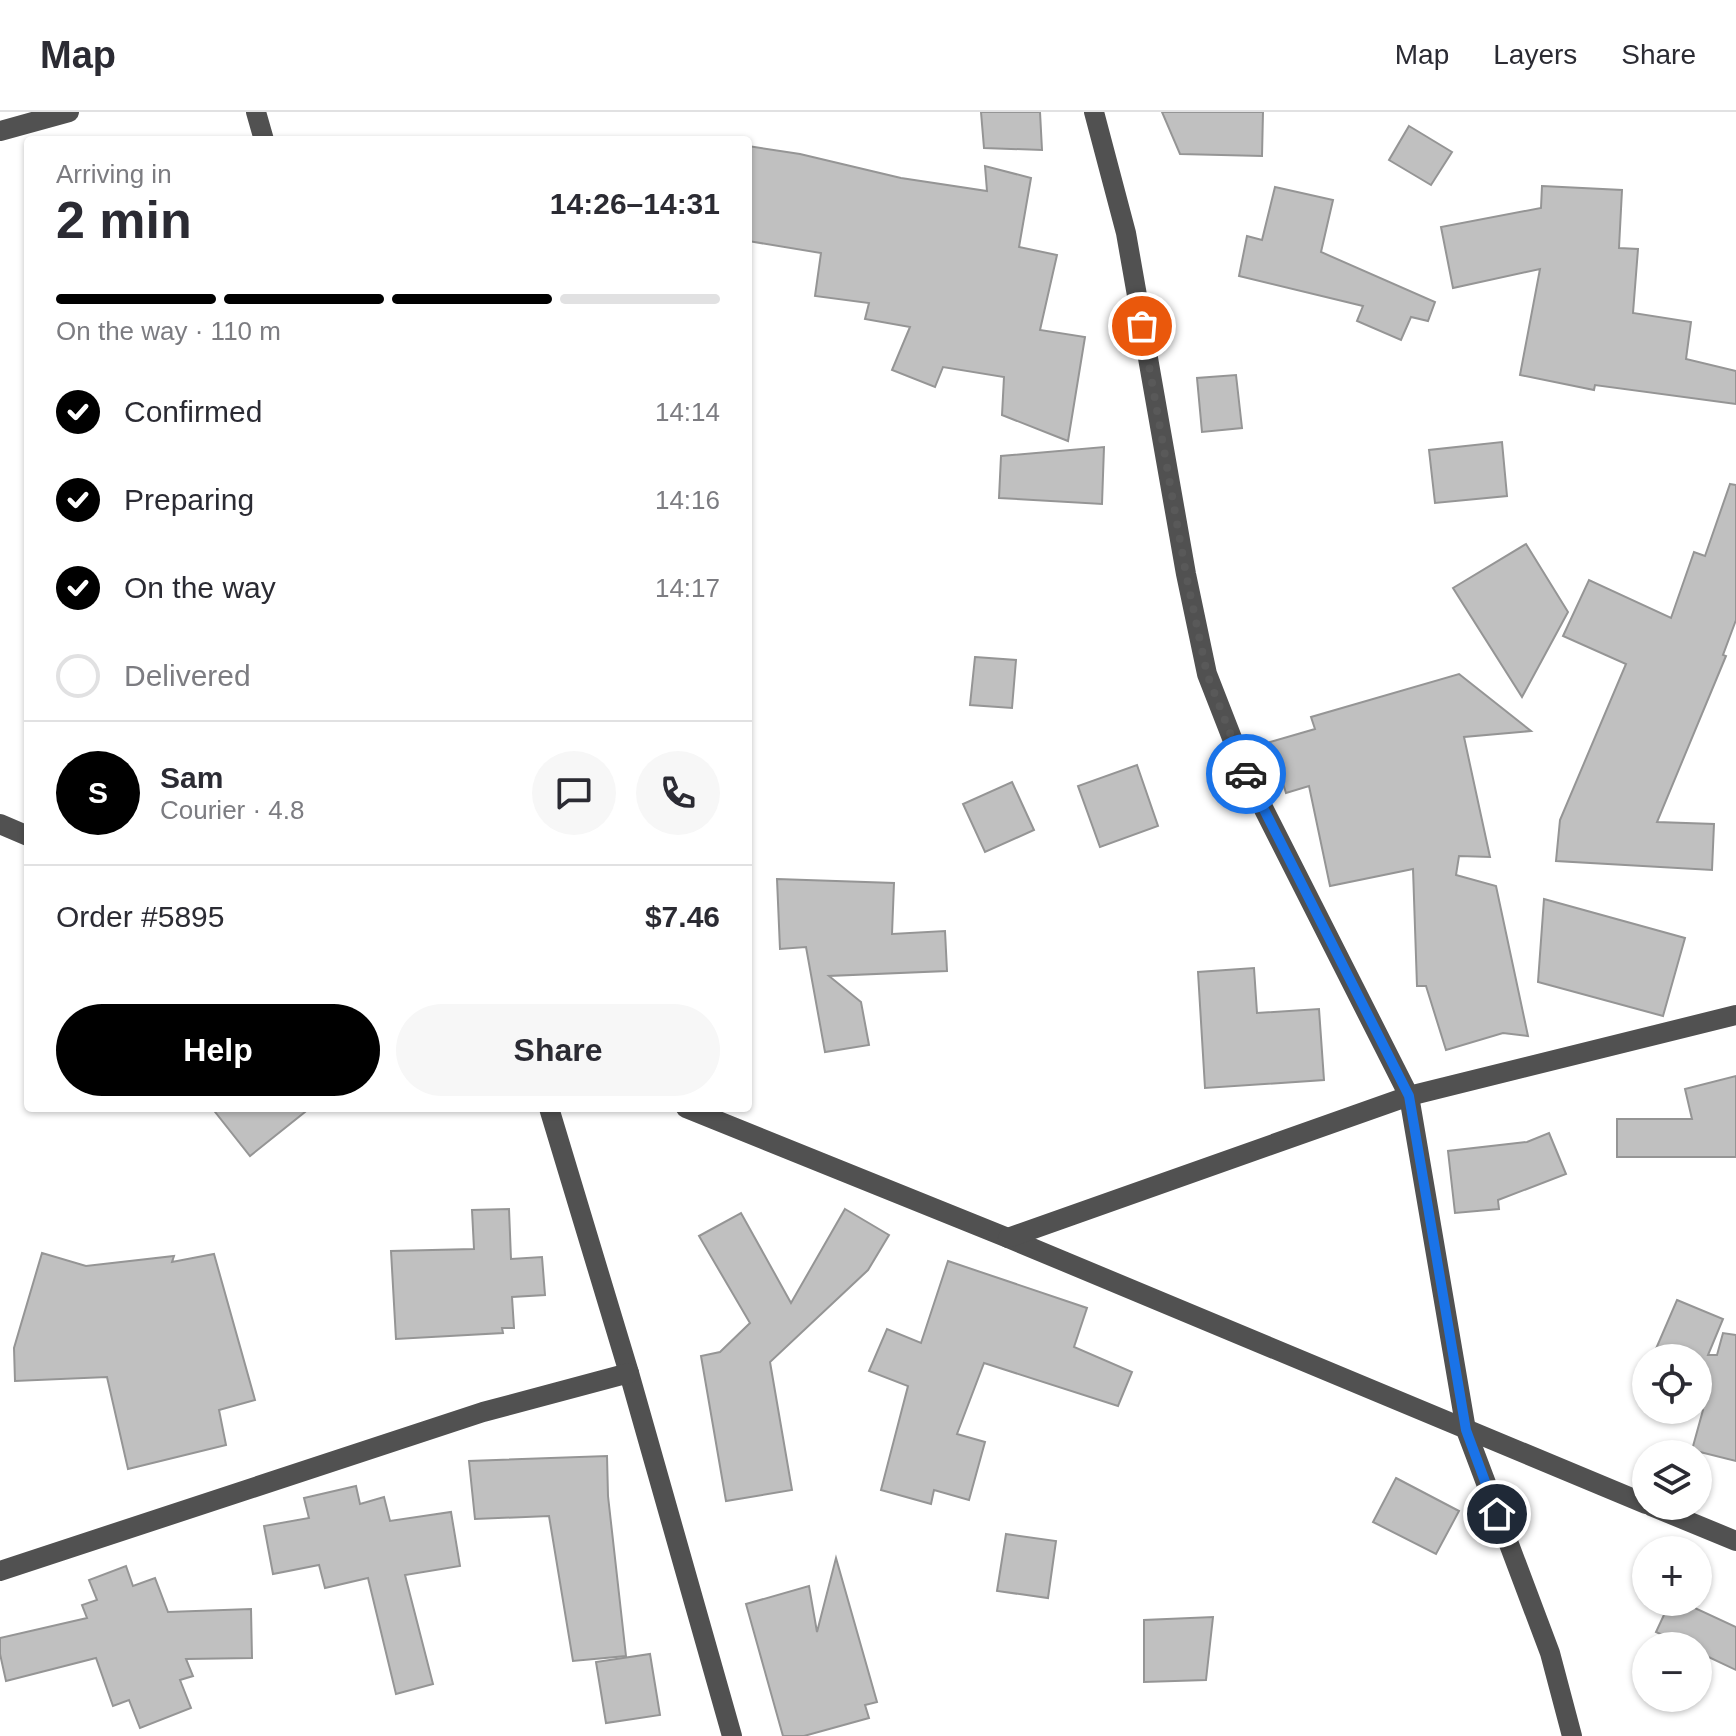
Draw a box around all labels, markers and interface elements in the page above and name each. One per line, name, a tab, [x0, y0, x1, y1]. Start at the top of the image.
text: Map	[40, 34, 116, 76]
text: Map	[1395, 39, 1449, 70]
text: Layers	[1493, 39, 1577, 70]
text: Share	[1621, 39, 1696, 70]
text: Arriving in	[56, 159, 172, 189]
text: 14:26–14:31	[550, 187, 720, 220]
text: 2 min	[56, 191, 192, 249]
pin	[1108, 292, 1176, 360]
icon: bag	[1120, 304, 1164, 348]
text: On the way · 110 m	[56, 316, 281, 346]
icon: check	[56, 390, 100, 434]
text: Confirmed	[124, 395, 262, 428]
text: 14:14	[655, 397, 720, 427]
icon: check	[56, 478, 100, 522]
text: Preparing	[124, 483, 254, 516]
text: 14:16	[655, 485, 720, 515]
icon: check	[56, 566, 100, 610]
text: On the way	[124, 571, 276, 604]
text: 14:17	[655, 573, 720, 603]
text: Delivered	[124, 659, 251, 692]
courier	[1206, 734, 1286, 814]
button: chat	[532, 751, 616, 835]
button: phone	[636, 751, 720, 835]
icon: car	[1224, 752, 1268, 796]
text: Sam	[160, 761, 223, 794]
text: S	[88, 776, 108, 809]
text: Courier · 4.8	[160, 795, 305, 825]
text: Order #5895	[56, 900, 224, 933]
text: $7.46	[645, 900, 720, 933]
button: Help	[56, 1004, 380, 1096]
button: Share	[396, 1004, 720, 1096]
map controls	[1632, 1344, 1712, 1712]
button: locate	[1632, 1344, 1712, 1424]
button: layers	[1632, 1440, 1712, 1520]
pin	[1463, 1480, 1531, 1548]
icon: home	[1475, 1492, 1519, 1536]
button: +	[1632, 1536, 1712, 1616]
button: −	[1632, 1632, 1712, 1712]

